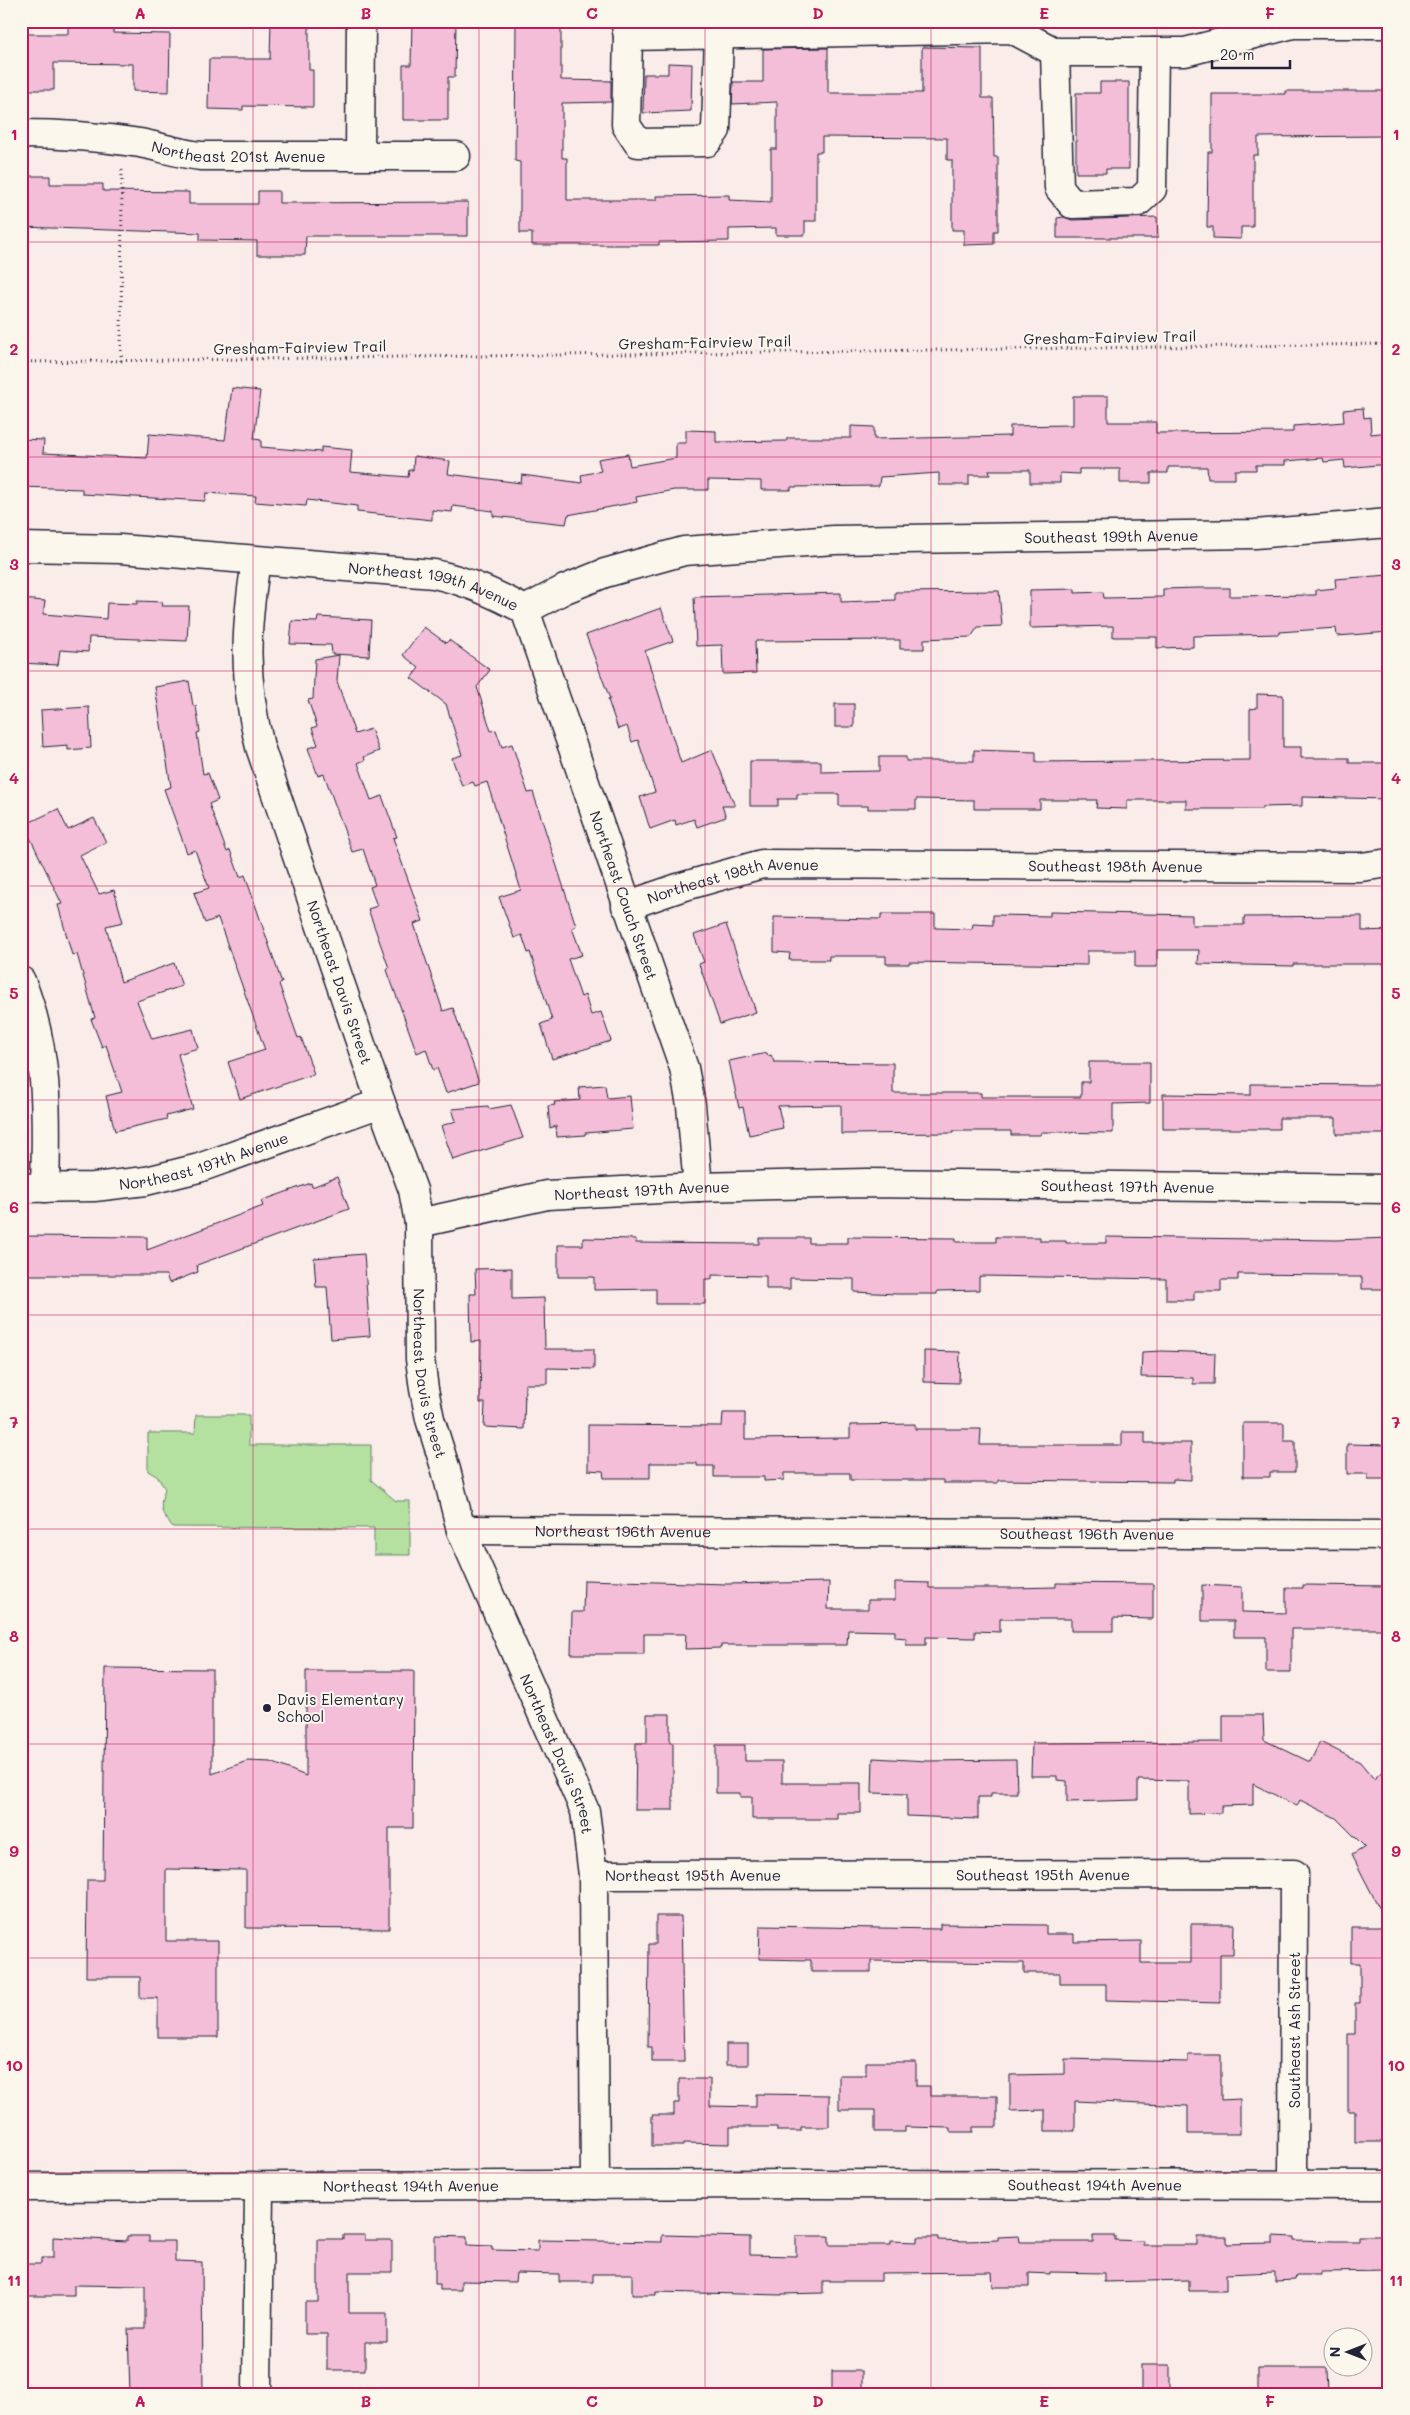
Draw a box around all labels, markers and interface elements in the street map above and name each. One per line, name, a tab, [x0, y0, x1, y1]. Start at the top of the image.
text: A	[134, 2, 146, 23]
text: B	[361, 2, 371, 23]
text: C	[586, 2, 598, 23]
text: D	[812, 2, 824, 23]
text: E	[1039, 2, 1049, 23]
text: F	[1265, 2, 1275, 23]
scale bar	[1212, 38, 1290, 70]
text: 20 m	[1220, 44, 1254, 64]
text: 1	[10, 123, 18, 144]
text: 1	[1392, 123, 1400, 144]
street label: Northeast 201st Avenue	[149, 136, 326, 166]
street label: Gresham-Fairview Trail	[1023, 325, 1197, 349]
street label: Gresham-Fairview Trail	[618, 330, 792, 354]
street label: Gresham-Fairview Trail	[213, 335, 387, 359]
text: 2	[10, 338, 19, 359]
text: 2	[1392, 338, 1401, 359]
street label: Southeast 199th Avenue	[1024, 525, 1199, 547]
text: 3	[9, 553, 19, 574]
text: 3	[1391, 553, 1401, 574]
street label: Northeast 199th Avenue	[347, 557, 522, 615]
text: 4	[9, 767, 19, 788]
text: 4	[1391, 767, 1401, 788]
street label: Northeast Couch Street	[585, 808, 663, 983]
street label: Northeast 198th Avenue	[644, 854, 819, 908]
street label: Southeast 198th Avenue	[1028, 855, 1203, 876]
street label: Northeast Davis Street	[303, 898, 377, 1067]
text: 5	[9, 982, 19, 1003]
text: 5	[1391, 982, 1401, 1003]
street label: Northeast 197th Avenue	[118, 1127, 291, 1194]
street label: Southeast 197th Avenue	[1041, 1175, 1215, 1197]
street label: Northeast 197th Avenue	[554, 1176, 730, 1205]
text: 6	[9, 1196, 19, 1217]
text: 6	[1391, 1196, 1401, 1217]
street label: Northeast Davis Street	[409, 1288, 452, 1461]
text: 7	[10, 1411, 19, 1432]
text: 7	[1392, 1411, 1401, 1432]
street label: Northeast 196th Avenue	[535, 1520, 711, 1541]
street label: Southeast 196th Avenue	[1000, 1523, 1174, 1544]
text: 8	[9, 1625, 19, 1646]
text: 8	[1391, 1625, 1401, 1646]
street label: Northeast Davis Street	[516, 1671, 598, 1835]
place label: Davis Elementary School	[277, 1689, 404, 1726]
marker: Davis Elementary School	[261, 1702, 273, 1714]
text: 9	[9, 1840, 19, 1861]
text: 9	[1391, 1840, 1401, 1861]
street label: Southeast 195th Avenue	[956, 1864, 1130, 1884]
street label: Northeast 195th Avenue	[605, 1865, 781, 1885]
street label: Southeast Ash Street	[1284, 1952, 1304, 2108]
text: 10	[5, 2054, 23, 2075]
text: 10	[1387, 2054, 1405, 2075]
street label: Southeast 194th Avenue	[1008, 2174, 1182, 2195]
street label: Northeast 194th Avenue	[323, 2175, 499, 2196]
text: 11	[7, 2269, 21, 2290]
text: 11	[1389, 2269, 1403, 2290]
north arrow	[1322, 2328, 1372, 2378]
text: N	[1325, 2347, 1344, 2357]
text: A	[134, 2390, 146, 2411]
text: B	[361, 2390, 371, 2411]
text: C	[586, 2390, 598, 2411]
text: D	[812, 2390, 824, 2411]
text: E	[1039, 2390, 1049, 2411]
text: F	[1265, 2390, 1275, 2411]

